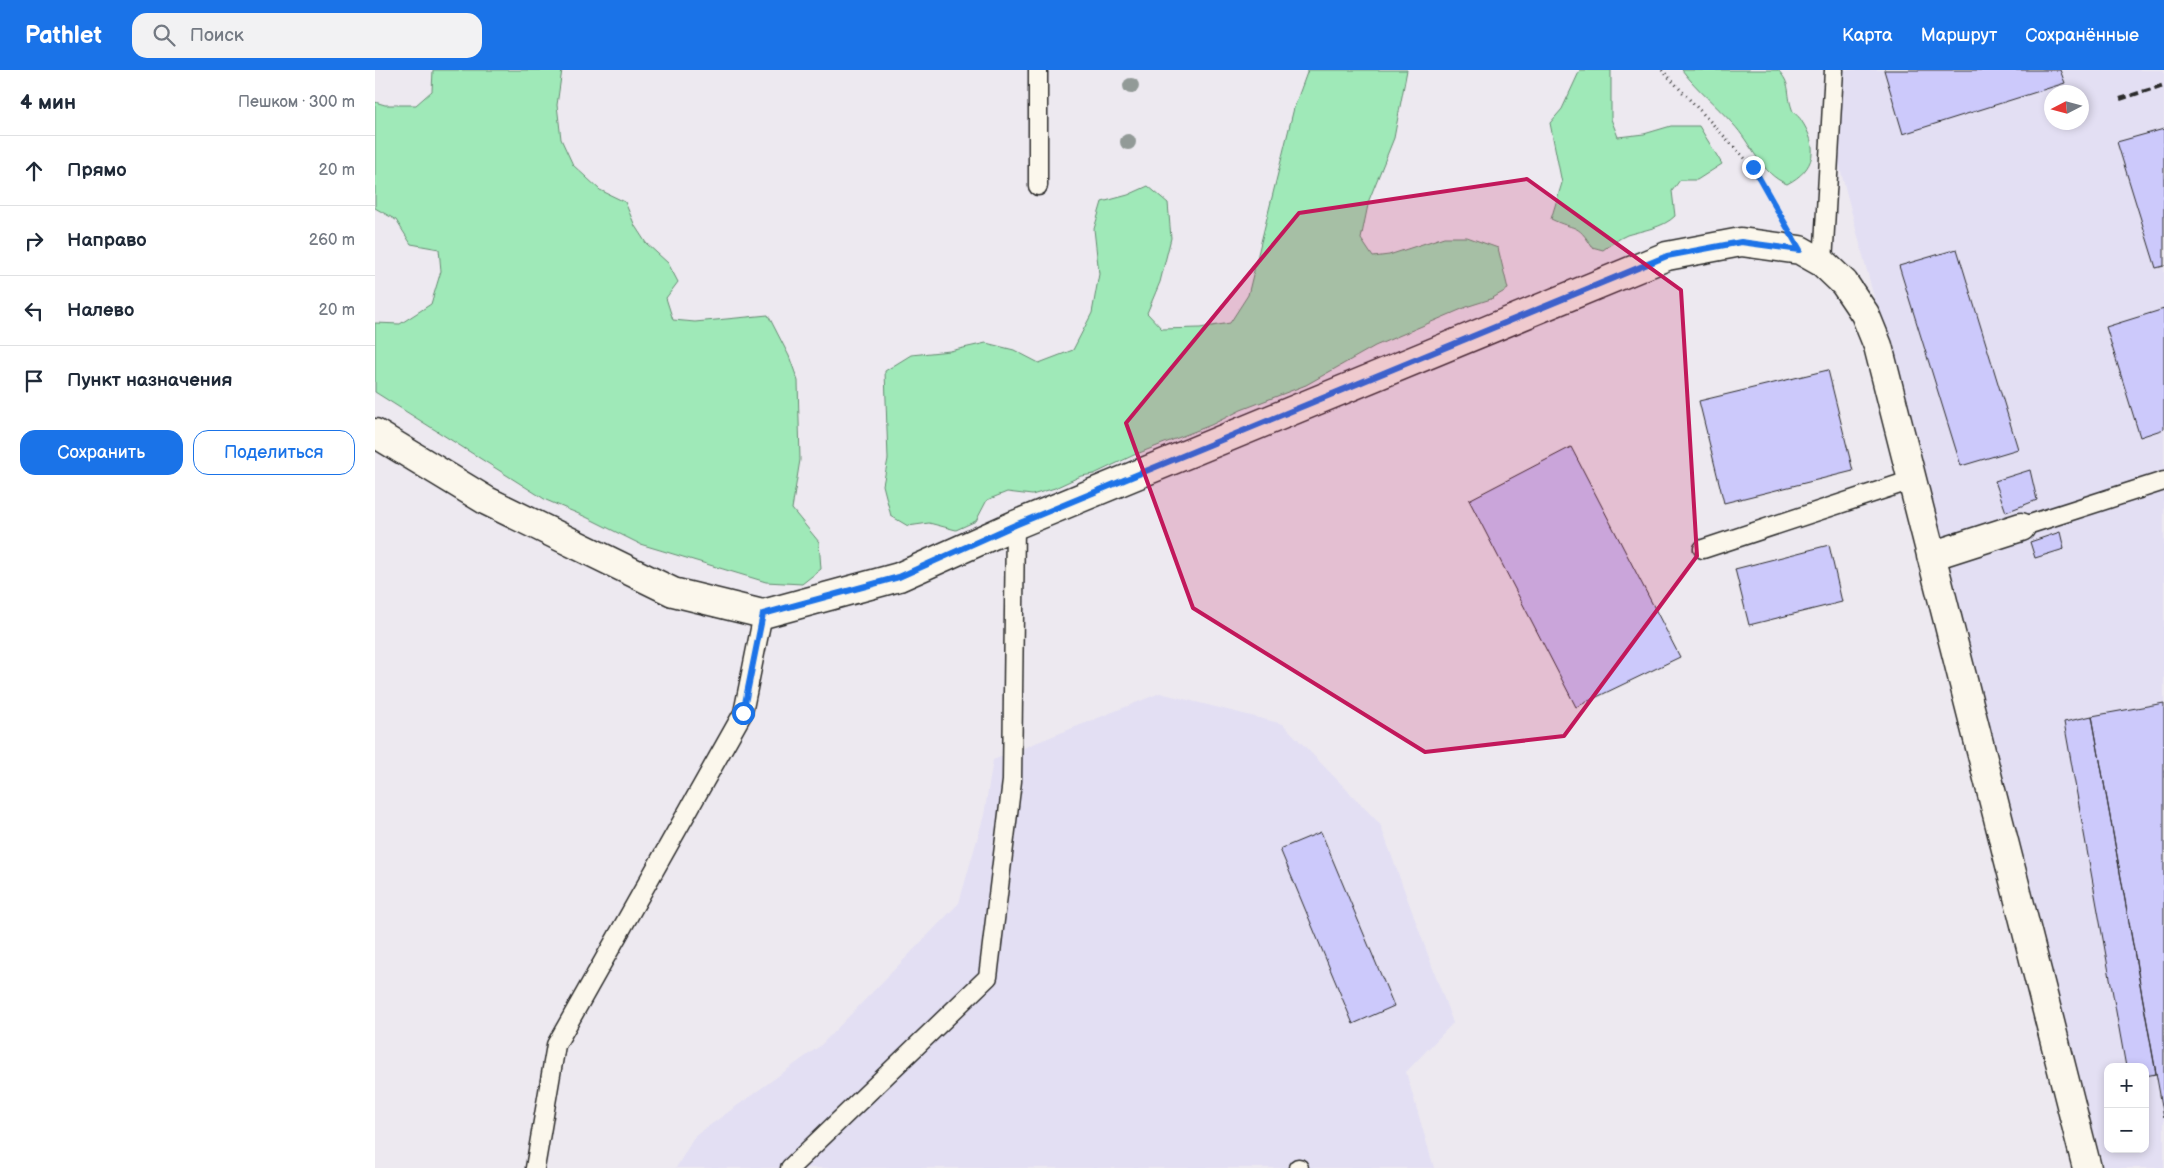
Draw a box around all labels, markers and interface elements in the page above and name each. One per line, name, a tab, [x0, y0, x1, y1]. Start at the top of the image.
search box	[132, 13, 482, 58]
text: Pathlet	[25, 21, 102, 50]
icon: search	[150, 21, 178, 49]
text: Поиск	[190, 24, 244, 47]
text: Карта	[1842, 25, 1893, 46]
text: Маршрут	[1921, 25, 1997, 46]
text: Сохранённые	[2025, 25, 2139, 46]
north arrow	[2044, 85, 2089, 130]
text: 4 мин	[20, 90, 76, 115]
text: Пешком · 300 m	[238, 93, 355, 112]
route end	[1742, 156, 1765, 179]
icon: ahead	[20, 157, 48, 185]
text: Прямо	[67, 159, 127, 182]
text: 20 m	[319, 161, 355, 180]
icon: right	[20, 227, 48, 255]
text: Направо	[67, 229, 147, 252]
text: 260 m	[309, 231, 355, 250]
icon: left	[20, 297, 48, 325]
text: Налево	[67, 299, 134, 322]
text: 20 m	[319, 301, 355, 320]
icon: arrive	[20, 367, 48, 395]
text: Пункт назначения	[67, 369, 232, 392]
button: Сохранить	[20, 430, 183, 475]
button: Поделиться	[193, 430, 355, 475]
route start	[732, 702, 755, 725]
map controls	[2104, 1063, 2149, 1153]
button: +	[2104, 1063, 2149, 1108]
button: −	[2104, 1108, 2149, 1153]

